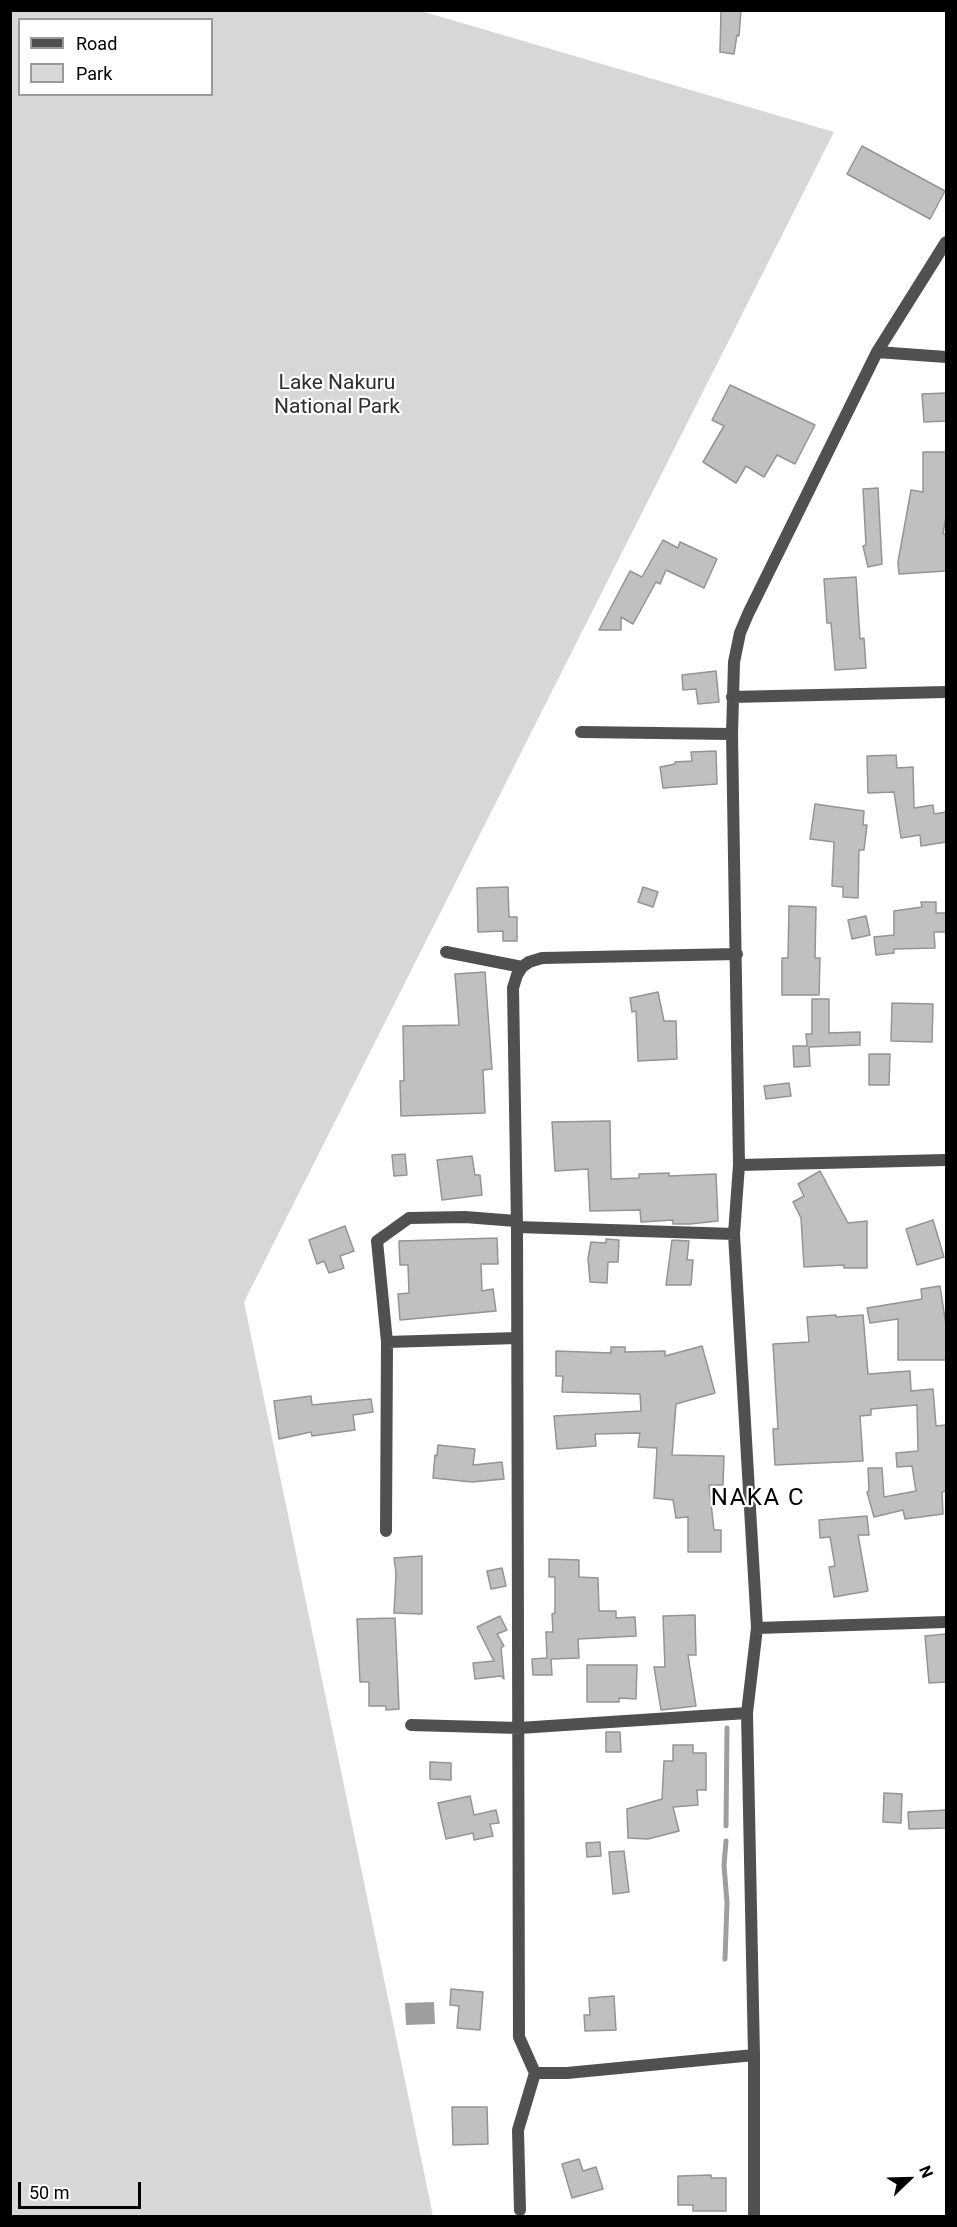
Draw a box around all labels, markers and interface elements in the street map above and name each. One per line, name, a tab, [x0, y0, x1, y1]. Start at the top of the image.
legend	[18, 18, 213, 96]
text: Road	[76, 33, 117, 54]
text: Park	[76, 63, 112, 84]
park label: Lake Nakuru National Park	[274, 371, 400, 421]
district label: NAKA C	[711, 1485, 805, 1513]
north arrow	[879, 2149, 939, 2209]
text: N	[915, 2163, 937, 2181]
scale bar	[21, 2170, 144, 2208]
text: 50 m	[29, 2182, 69, 2203]

